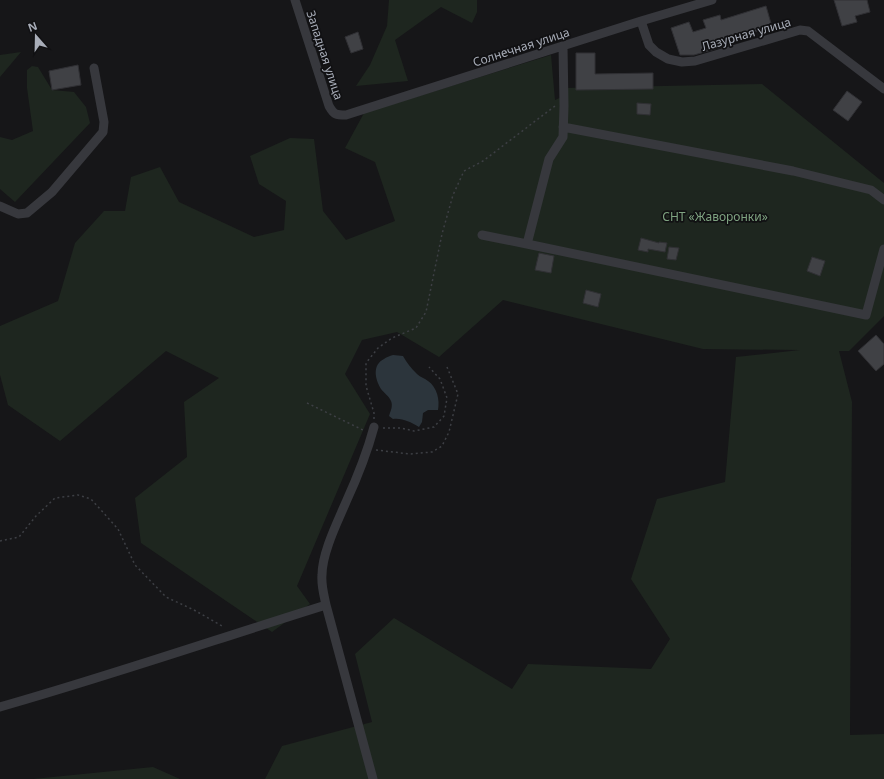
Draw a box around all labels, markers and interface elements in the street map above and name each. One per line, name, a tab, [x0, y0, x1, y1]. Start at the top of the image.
street label: Западная улица	[303, 8, 347, 102]
street label: Лазурная улица	[699, 13, 793, 55]
north arrow	[16, 16, 56, 56]
text: N	[26, 18, 39, 35]
street label: Солнечная улица	[470, 23, 572, 71]
park label: СНТ «Жаворонки»	[662, 208, 768, 225]

